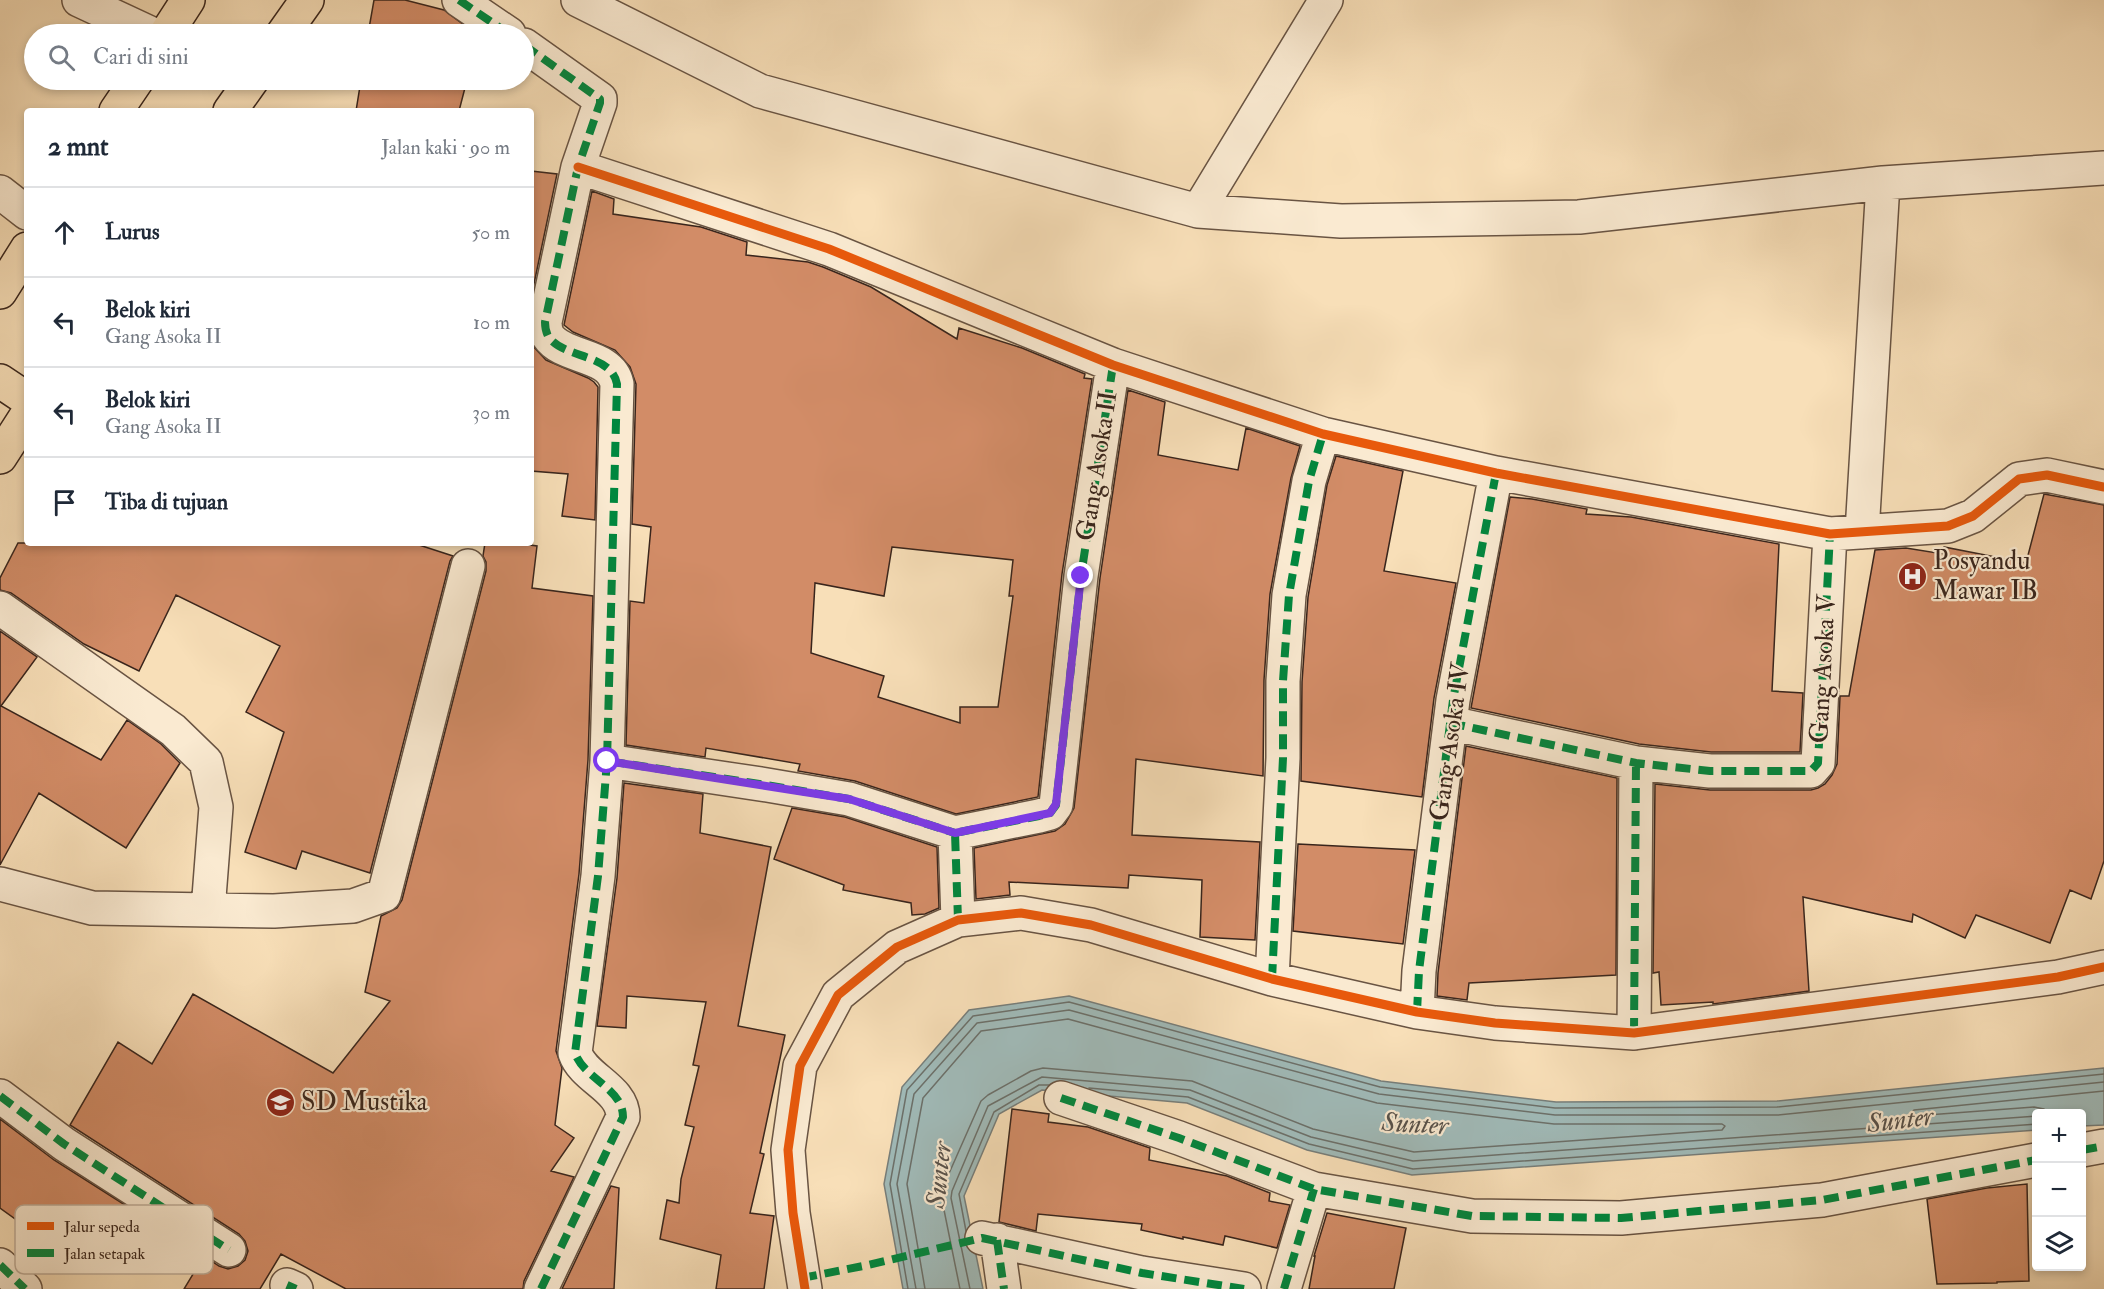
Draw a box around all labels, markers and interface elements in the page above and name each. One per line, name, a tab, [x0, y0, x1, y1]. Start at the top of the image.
search box	[24, 24, 534, 90]
icon: search	[45, 41, 78, 74]
text: Cari di sini	[93, 43, 189, 71]
text: 2 mnt	[48, 131, 109, 163]
text: Jalan kaki · 90 m	[381, 135, 510, 160]
icon: ahead	[48, 216, 81, 249]
text: Lurus	[105, 218, 159, 246]
text: 50 m	[471, 220, 510, 245]
text: Belok kiri	[105, 296, 190, 324]
icon: left	[48, 306, 81, 339]
text: 10 m	[473, 310, 510, 335]
text: Gang Asoka II	[105, 324, 221, 349]
text: Belok kiri	[105, 386, 190, 414]
street label: Gang Asoka II	[1069, 389, 1125, 543]
icon: left	[48, 396, 81, 429]
text: 30 m	[472, 400, 510, 425]
text: Gang Asoka II	[105, 414, 221, 439]
icon: arrive	[48, 486, 81, 519]
text: Tiba di tujuan	[105, 488, 228, 516]
place label: Posyandu Mawar IB	[1933, 545, 2038, 607]
hospital icon: Posyandu Mawar IB	[1896, 560, 1928, 592]
route end	[1067, 562, 1093, 588]
street label: Gang Asoka V	[1803, 592, 1843, 744]
street label: Gang Asoka IV	[1423, 659, 1477, 823]
route start	[593, 747, 619, 773]
school or university icon: SD Mustika	[264, 1086, 296, 1118]
place label: SD Mustika	[301, 1086, 428, 1118]
water label: Sunter	[1864, 1099, 1937, 1141]
water label: Sunter	[1380, 1106, 1451, 1142]
map controls	[2032, 1109, 2086, 1271]
button: +	[2032, 1109, 2086, 1163]
water label: Sunter	[919, 1138, 959, 1211]
button: −	[2032, 1163, 2086, 1217]
legend	[15, 1205, 213, 1274]
text: Jalur sepeda	[63, 1217, 140, 1238]
button: layers	[2032, 1217, 2086, 1271]
text: Jalan setapak	[63, 1244, 146, 1265]

